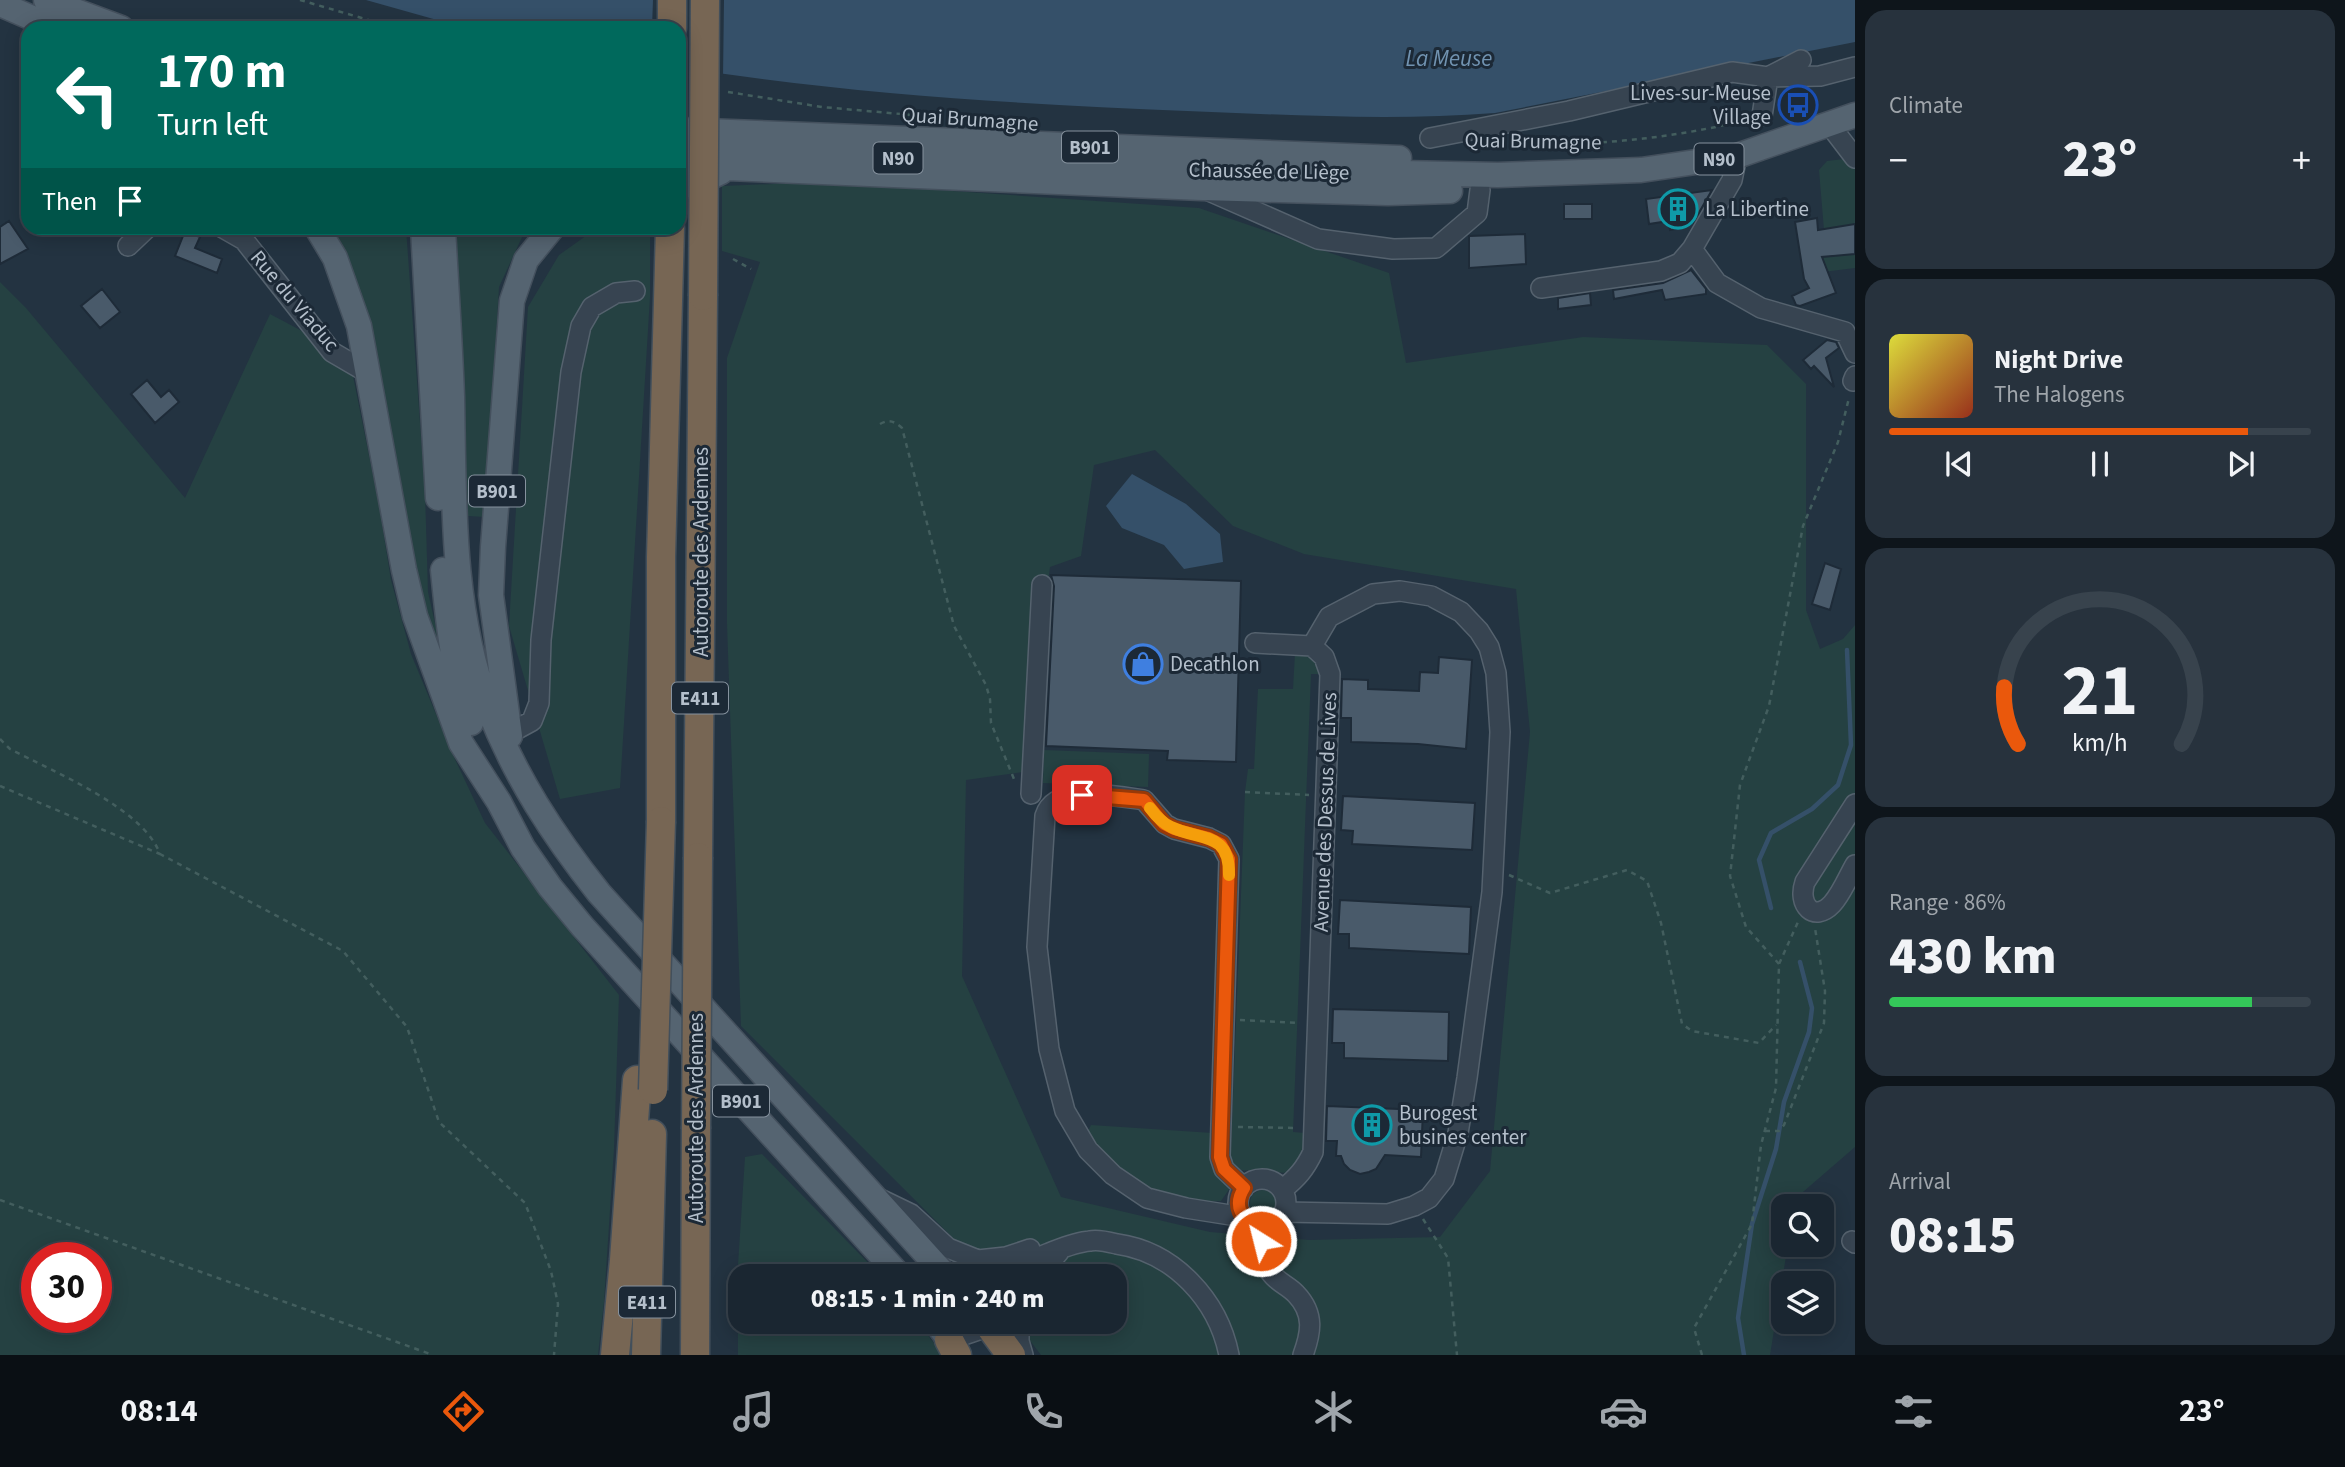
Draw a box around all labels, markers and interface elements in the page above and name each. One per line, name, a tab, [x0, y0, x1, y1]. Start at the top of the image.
text: 170 m	[157, 37, 286, 107]
water label: La Meuse	[1406, 42, 1492, 75]
icon: left	[42, 49, 133, 140]
place label: Lives-sur-Meuse Village	[1630, 78, 1771, 132]
bus stop icon: Lives-sur-Meuse Village	[1777, 84, 1819, 126]
text: Climate	[1889, 89, 1963, 122]
street label: Quai Brumagne	[901, 99, 1039, 139]
text: Turn left	[157, 102, 268, 148]
text: 23°	[2063, 123, 2137, 197]
street label: Quai Brumagne	[1464, 125, 1602, 157]
road number: B901	[1062, 132, 1118, 162]
text: −	[1889, 134, 1908, 188]
text: +	[2292, 134, 2311, 188]
road number: N90	[874, 142, 922, 174]
road number: N90	[1694, 144, 1744, 174]
street label: Chaussée de Liège	[1188, 155, 1350, 187]
icon: arrive	[111, 182, 149, 220]
text: Then	[42, 183, 97, 220]
building icon: La Libertine	[1657, 188, 1699, 230]
place label: La Libertine	[1705, 194, 1809, 224]
street label: Rue du Viaduc	[243, 244, 347, 359]
text: Night Drive	[1994, 341, 2123, 378]
text: The Halogens	[1994, 378, 2125, 411]
icon: previous	[1940, 445, 1978, 483]
icon: pause	[2081, 445, 2119, 483]
icon: next	[2222, 445, 2260, 483]
street label: Autoroute des Ardennes	[686, 447, 716, 657]
road number: B901	[469, 476, 525, 506]
text: 21	[2062, 639, 2138, 743]
shop icon: Decathlon	[1122, 643, 1164, 685]
place label: Decathlon	[1170, 649, 1260, 679]
road number: E411	[672, 682, 728, 713]
street label: Avenue des Dessus de Lives	[1306, 691, 1344, 932]
text: km/h	[2072, 724, 2128, 760]
pin	[1052, 765, 1112, 825]
icon: arrive	[1063, 776, 1101, 814]
text: Range · 86%	[1889, 886, 2006, 919]
text: 430 km	[1889, 920, 2057, 994]
street label: Autoroute des Ardennes	[681, 1013, 711, 1223]
road number: B901	[713, 1086, 769, 1116]
place label: Burogest busines center	[1399, 1098, 1527, 1152]
building icon: Burogest busines center	[1351, 1104, 1393, 1146]
text: Arrival	[1889, 1165, 1951, 1198]
map controls	[1771, 1194, 1834, 1334]
button: search	[1771, 1194, 1834, 1257]
text: 08:15	[1889, 1199, 2016, 1273]
position arrow	[1224, 1204, 1298, 1278]
speed limit sign: 30	[21, 1242, 112, 1333]
button: layers	[1771, 1271, 1834, 1334]
text: 08:15 · 1 min · 240 m	[811, 1280, 1044, 1317]
road number: E411	[619, 1286, 675, 1318]
icon: directions	[439, 1387, 488, 1436]
icon: music	[729, 1387, 778, 1436]
icon: phone	[1019, 1387, 1068, 1436]
icon: climate	[1309, 1387, 1358, 1436]
icon: car	[1599, 1387, 1648, 1436]
icon: filters	[1889, 1387, 1938, 1436]
text: 08:14	[121, 1388, 198, 1434]
text: 23°	[2179, 1388, 2224, 1434]

